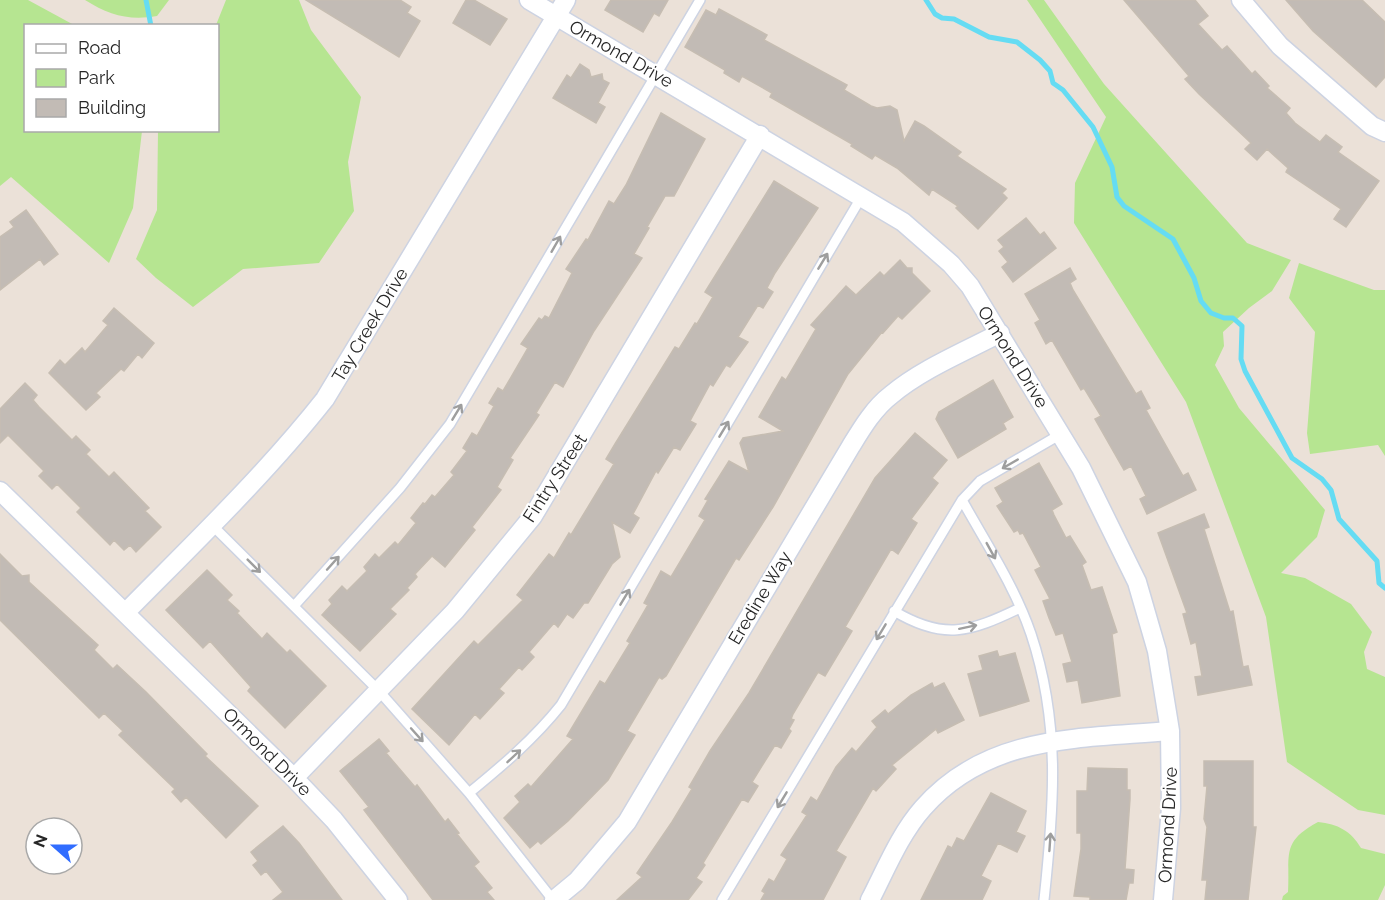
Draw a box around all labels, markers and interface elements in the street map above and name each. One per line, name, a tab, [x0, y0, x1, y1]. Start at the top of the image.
street label: Ormond Drive	[566, 15, 677, 92]
legend	[24, 24, 219, 132]
text: Road	[78, 37, 121, 58]
text: Park	[78, 67, 115, 88]
text: Building	[78, 97, 146, 118]
one-way arrow	[550, 236, 562, 253]
one-way arrow	[818, 253, 830, 270]
street label: Tay Creek Drive	[327, 264, 412, 385]
street label: Ormond Drive	[974, 302, 1053, 412]
one-way arrow	[451, 404, 463, 421]
one-way arrow	[719, 421, 731, 438]
street label: Fintry Street	[518, 430, 591, 526]
one-way arrow	[1002, 458, 1019, 470]
one-way arrow	[986, 541, 997, 559]
street label: Eredine Way	[724, 547, 796, 648]
one-way arrow	[326, 556, 340, 571]
one-way arrow	[246, 559, 261, 573]
one-way arrow	[619, 589, 631, 606]
one-way arrow	[959, 621, 978, 633]
one-way arrow	[875, 623, 887, 640]
street label: Ormond Drive	[219, 703, 316, 800]
one-way arrow	[410, 727, 424, 742]
one-way arrow	[506, 749, 521, 763]
street label: Ormond Drive	[1154, 766, 1181, 884]
one-way arrow	[775, 791, 787, 808]
north arrow	[24, 816, 84, 876]
text: N	[29, 832, 52, 850]
one-way arrow	[1045, 832, 1056, 852]

